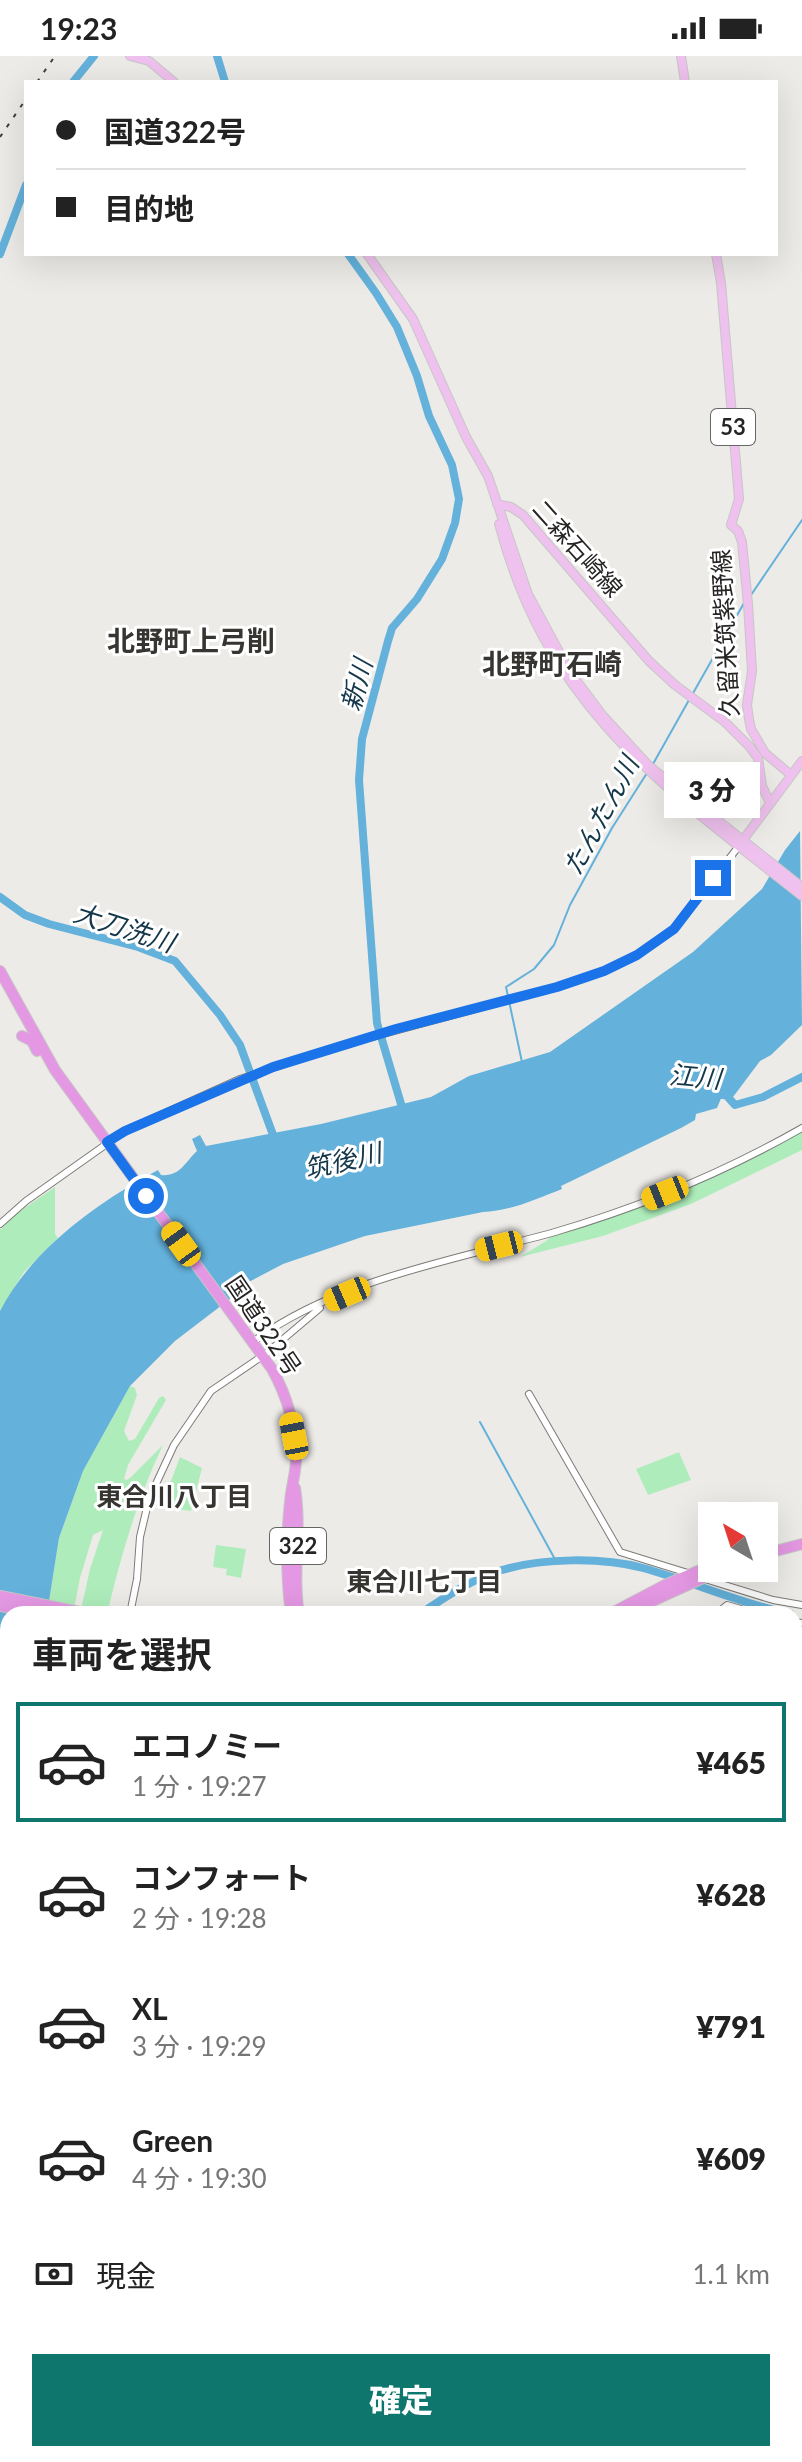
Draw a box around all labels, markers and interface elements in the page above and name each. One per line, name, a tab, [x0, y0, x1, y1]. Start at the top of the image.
text: 19:23	[40, 10, 117, 46]
text: 国道322号	[104, 113, 246, 149]
text: 目的地	[104, 190, 194, 226]
road number: 53	[711, 409, 755, 445]
street label: 二森石崎線	[527, 494, 629, 602]
street label: 久留米筑紫野線	[706, 548, 743, 718]
district label: 北野町上弓削	[107, 623, 275, 657]
district label: 北野町石崎	[482, 646, 622, 680]
water label: 新川	[334, 653, 379, 714]
water label: たんたん川	[555, 748, 646, 880]
callout: 3 分	[665, 762, 761, 818]
text: 3 分	[688, 774, 736, 806]
route end	[695, 860, 731, 896]
water label: 大刀洗川	[70, 896, 182, 959]
water label: 江川	[668, 1058, 725, 1094]
water label: 筑後川	[301, 1135, 387, 1184]
car	[638, 1173, 692, 1213]
route start	[128, 1178, 164, 1214]
car	[157, 1218, 205, 1270]
car	[473, 1229, 525, 1263]
street label: 国道322号	[220, 1270, 308, 1380]
car	[320, 1274, 374, 1314]
car	[278, 1410, 310, 1462]
district label: 東合川八丁目	[96, 1480, 252, 1512]
north arrow	[698, 1502, 778, 1582]
map controls	[698, 1502, 778, 1582]
road number: 322	[270, 1528, 326, 1564]
district label: 東合川七丁目	[346, 1565, 502, 1597]
text: 車両を選択	[32, 1632, 212, 1676]
icon: car	[36, 1726, 108, 1798]
text: エコノミー	[132, 1727, 282, 1763]
text: ¥465	[696, 1744, 766, 1780]
text: 1 分 · 19:27	[132, 1770, 267, 1802]
icon: car	[36, 1858, 108, 1930]
text: コンフォート	[132, 1859, 311, 1895]
text: ¥628	[696, 1876, 766, 1912]
text: 2 分 · 19:28	[132, 1902, 267, 1934]
icon: car	[36, 1990, 108, 2062]
text: XL	[132, 1990, 168, 2026]
text: ¥791	[696, 2008, 766, 2044]
text: 3 分 · 19:29	[132, 2030, 267, 2062]
icon: car	[36, 2122, 108, 2194]
text: Green	[132, 2122, 213, 2158]
text: ¥609	[696, 2140, 766, 2176]
text: 4 分 · 19:30	[132, 2162, 267, 2194]
icon: cash	[32, 2252, 76, 2296]
text: 現金	[96, 2257, 156, 2293]
text: 1.1 km	[692, 2258, 770, 2290]
button: 確定	[32, 2354, 770, 2446]

